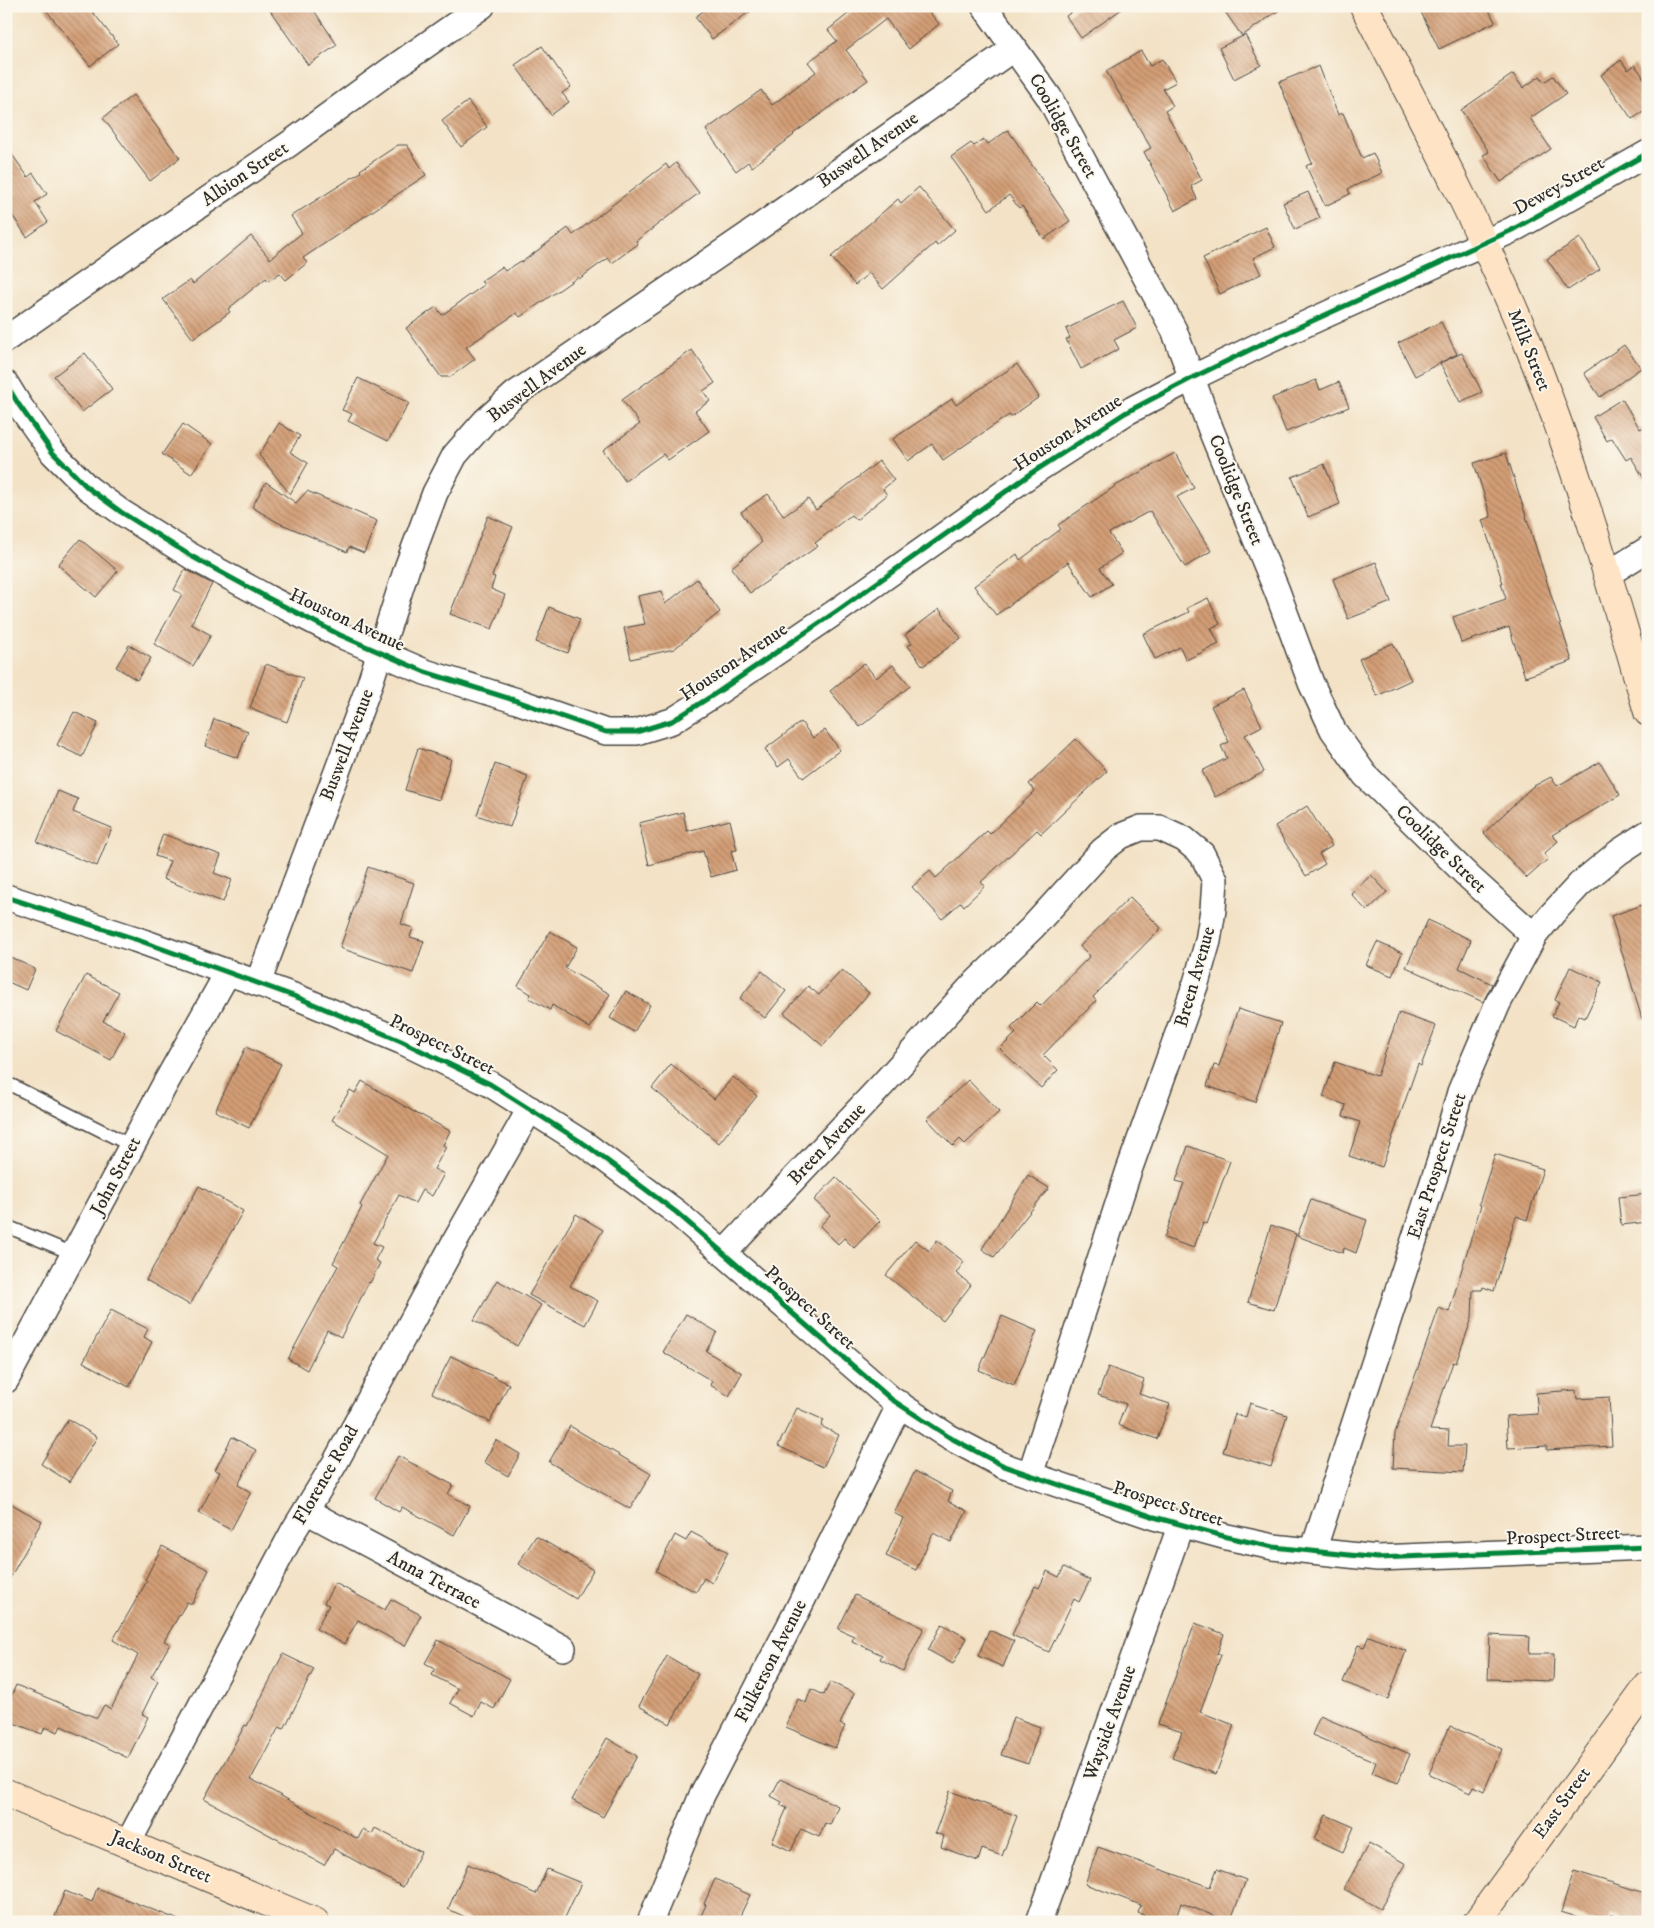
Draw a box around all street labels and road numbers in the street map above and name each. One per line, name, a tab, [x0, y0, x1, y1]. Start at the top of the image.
street label: Coolidge Street	[1024, 69, 1102, 183]
street label: Buswell Avenue	[813, 107, 923, 193]
street label: Albion Street	[197, 137, 293, 211]
street label: Dewey Street	[1510, 152, 1608, 220]
street label: Milk Street	[1502, 306, 1556, 394]
street label: Buswell Avenue	[483, 338, 591, 428]
street label: Houston Avenue	[1010, 389, 1127, 477]
street label: Coolidge Street	[1203, 431, 1269, 549]
street label: Houston Avenue	[286, 583, 408, 657]
street label: Houston Avenue	[676, 618, 792, 706]
street label: Buswell Avenue	[315, 686, 379, 804]
street label: Coolidge Street	[1391, 800, 1491, 898]
street label: Breen Avenue	[1170, 924, 1220, 1030]
street label: Prospect Street	[386, 1010, 498, 1080]
street label: East Prospect Street	[1403, 1090, 1471, 1242]
street label: Breen Avenue	[783, 1098, 871, 1190]
street label: John Street	[85, 1133, 146, 1221]
street label: Prospect Street	[760, 1261, 860, 1355]
street label: Florence Road	[288, 1421, 364, 1529]
street label: Prospect Street	[1110, 1476, 1226, 1532]
street label: Prospect Street	[1505, 1522, 1621, 1550]
street label: Anna Terrace	[383, 1546, 485, 1614]
street label: Fulkerson Avenue	[730, 1596, 812, 1726]
street label: Wayside Avenue	[1078, 1662, 1141, 1785]
street label: East Street	[1528, 1763, 1596, 1843]
street label: Jackson Street	[105, 1825, 215, 1889]

